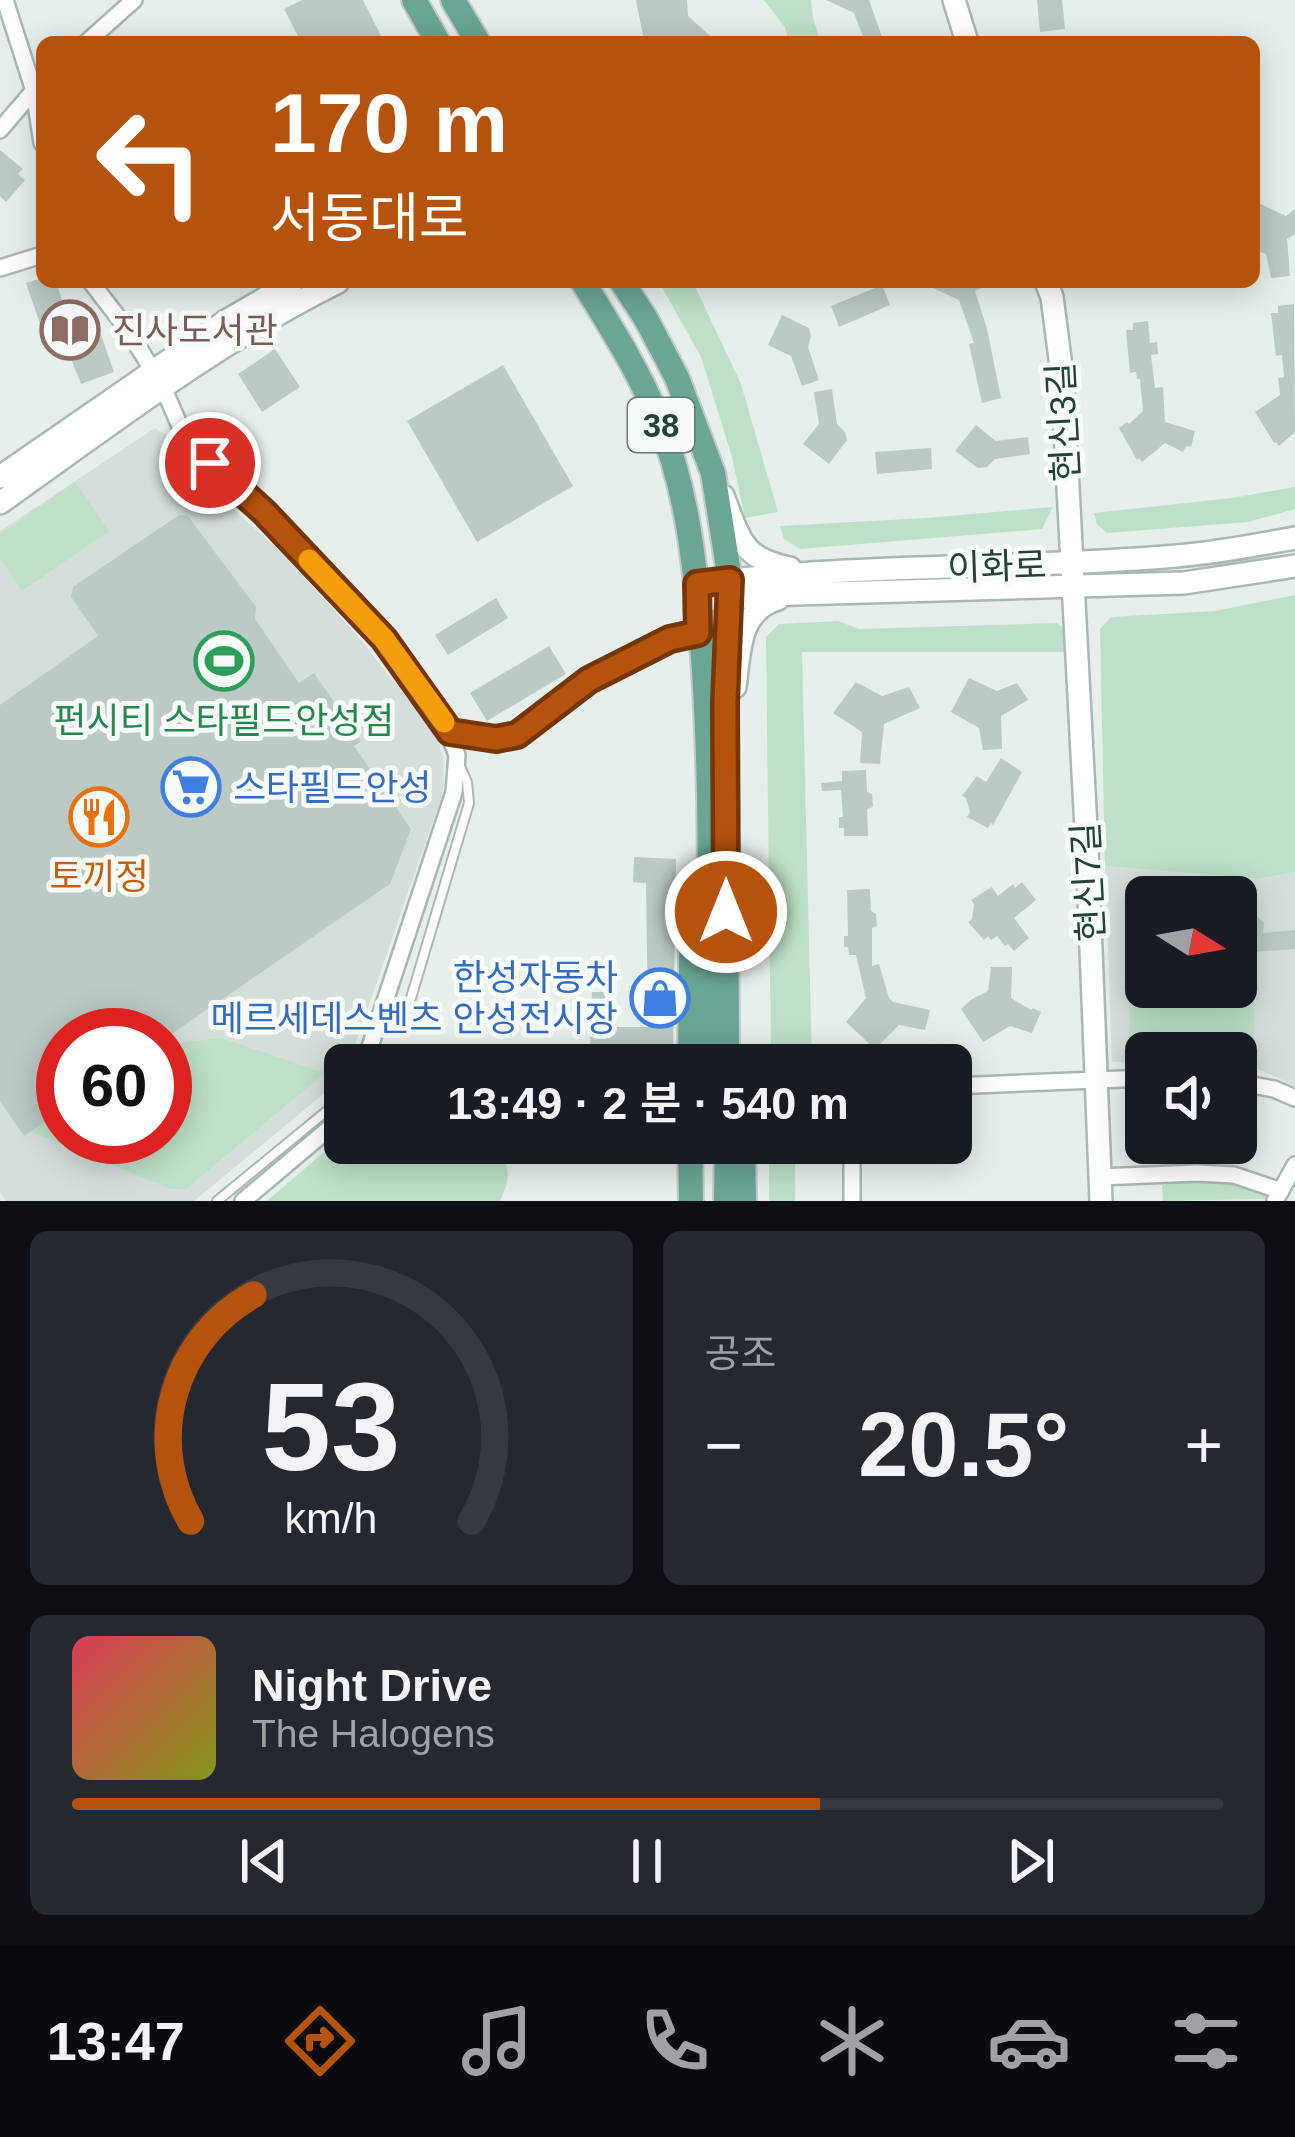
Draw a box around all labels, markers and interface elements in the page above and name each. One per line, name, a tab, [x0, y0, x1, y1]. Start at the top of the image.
text: 170 m	[270, 76, 508, 170]
icon: left	[72, 84, 228, 240]
text: 서동대로	[270, 188, 469, 248]
library icon: 진사도서관	[39, 299, 101, 361]
place label: 진사도서관	[112, 310, 278, 351]
street label: 현신3길	[1040, 361, 1087, 483]
road number: 38	[628, 398, 694, 452]
pin	[159, 412, 261, 514]
icon: arrive	[177, 430, 243, 496]
street label: 이화로	[947, 544, 1047, 589]
sports icon: 펀시티 스타필드안성점	[193, 630, 255, 692]
place label: 펀시티 스타필드안성점	[53, 700, 395, 741]
supermarket icon: 스타필드안성	[160, 756, 222, 818]
place label: 스타필드안성	[233, 767, 432, 808]
restaurant icon: 토끼정	[68, 786, 130, 848]
street label: 현신7길	[1065, 821, 1112, 943]
position arrow	[663, 849, 789, 975]
place label: 토끼정	[49, 856, 149, 897]
north arrow	[1125, 876, 1257, 1008]
map controls	[1125, 876, 1257, 1164]
place label: 한성자동차 메르세데스벤츠 안성전시장	[211, 957, 618, 1039]
shop icon: 한성자동차 메르세데스벤츠 안성전시장	[629, 967, 691, 1029]
speed limit sign: 60	[36, 1008, 192, 1164]
button: sound	[1125, 1032, 1257, 1164]
text: 13:49 · 2 분 · 540 m	[447, 1078, 849, 1129]
text: 공조	[705, 1332, 776, 1375]
text: 53	[262, 1357, 401, 1496]
text: 20.5°	[858, 1395, 1069, 1495]
text: −	[705, 1408, 743, 1482]
text: +	[1184, 1408, 1223, 1482]
text: km/h	[285, 1494, 378, 1542]
text: Night Drive	[252, 1660, 492, 1711]
text: The Halogens	[252, 1712, 495, 1755]
icon: previous	[231, 1828, 297, 1894]
icon: pause	[614, 1828, 680, 1894]
icon: next	[998, 1828, 1064, 1894]
icon: directions	[278, 1999, 362, 2083]
icon: music	[455, 1999, 539, 2083]
icon: phone	[633, 1999, 717, 2083]
icon: climate	[810, 1999, 894, 2083]
icon: car	[987, 1999, 1071, 2083]
icon: filters	[1164, 1999, 1248, 2083]
text: 13:47	[47, 2011, 185, 2071]

